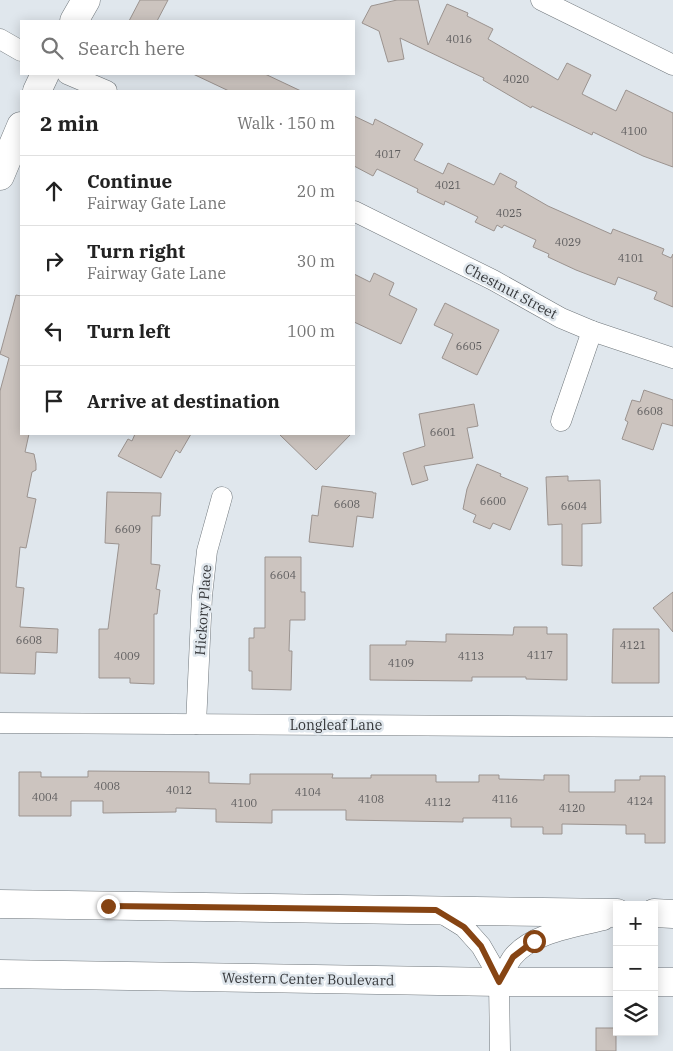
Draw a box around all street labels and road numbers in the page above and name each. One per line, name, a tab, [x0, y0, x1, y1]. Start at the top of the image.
street label: Chestnut Street	[462, 259, 560, 323]
street label: Hickory Place	[191, 564, 215, 656]
street label: Longleaf Lane	[290, 716, 382, 734]
street label: Western Center Boulevard	[222, 968, 395, 990]

